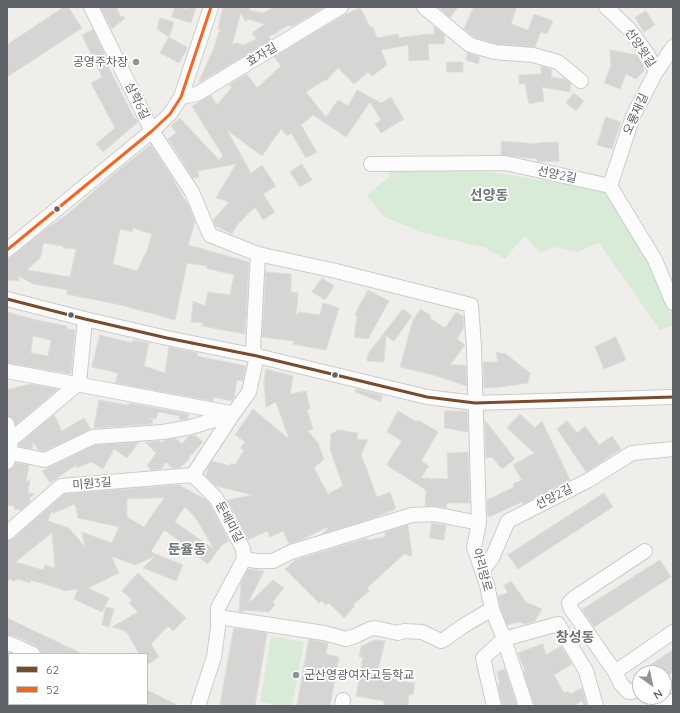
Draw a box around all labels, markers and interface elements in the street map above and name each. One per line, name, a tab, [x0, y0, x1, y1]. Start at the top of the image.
street label: 선양윗길	[622, 26, 658, 70]
street label: 효자길	[244, 40, 280, 70]
place label: 공영주차장	[73, 55, 128, 69]
marker: 공영주차장	[131, 57, 141, 67]
street label: 삼학6길	[122, 80, 152, 122]
street label: 오룡재길	[620, 91, 652, 137]
street label: 선양2길	[536, 164, 578, 186]
district label: 선양동	[470, 188, 508, 204]
unlabelled marker	[52, 204, 62, 214]
unlabelled marker	[66, 310, 76, 320]
unlabelled marker	[330, 370, 340, 380]
street label: 미원3길	[72, 475, 112, 493]
street label: 선양2길	[533, 482, 575, 512]
street label: 둔배미길	[212, 499, 246, 545]
district label: 둔율동	[168, 542, 206, 558]
street label: 아리랑로	[469, 547, 495, 593]
district label: 창성동	[556, 630, 594, 646]
legend	[8, 653, 148, 705]
text: 62	[46, 662, 59, 677]
north arrow	[632, 665, 672, 705]
place label: 군산영광여자고등학교	[304, 668, 414, 682]
marker: 군산영광여자고등학교	[291, 670, 301, 680]
text: 52	[46, 682, 59, 697]
text: N	[651, 686, 665, 702]

